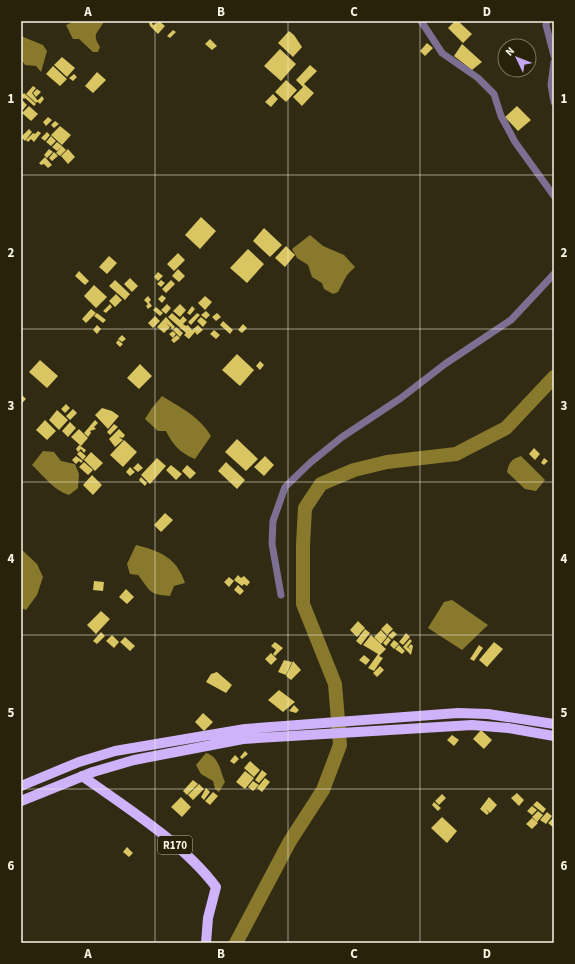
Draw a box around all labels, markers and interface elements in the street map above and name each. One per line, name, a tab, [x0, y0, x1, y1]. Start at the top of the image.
text: A	[83, 3, 92, 21]
text: B	[217, 3, 225, 21]
text: C	[350, 3, 358, 21]
text: D	[483, 3, 491, 21]
north arrow	[497, 38, 537, 78]
text: N	[502, 44, 518, 59]
text: 1	[8, 90, 15, 108]
text: 1	[561, 90, 568, 108]
text: 2	[8, 244, 15, 262]
text: 2	[561, 244, 568, 262]
text: 3	[8, 397, 15, 415]
text: 3	[561, 397, 568, 415]
text: 4	[8, 550, 15, 568]
text: 4	[561, 550, 568, 568]
text: 5	[8, 704, 15, 722]
text: 5	[561, 704, 568, 722]
road number: R170	[158, 836, 192, 854]
text: 6	[8, 857, 15, 875]
text: 6	[561, 857, 568, 875]
text: A	[83, 945, 92, 963]
text: B	[217, 945, 225, 963]
text: C	[350, 945, 358, 963]
text: D	[483, 945, 491, 963]

